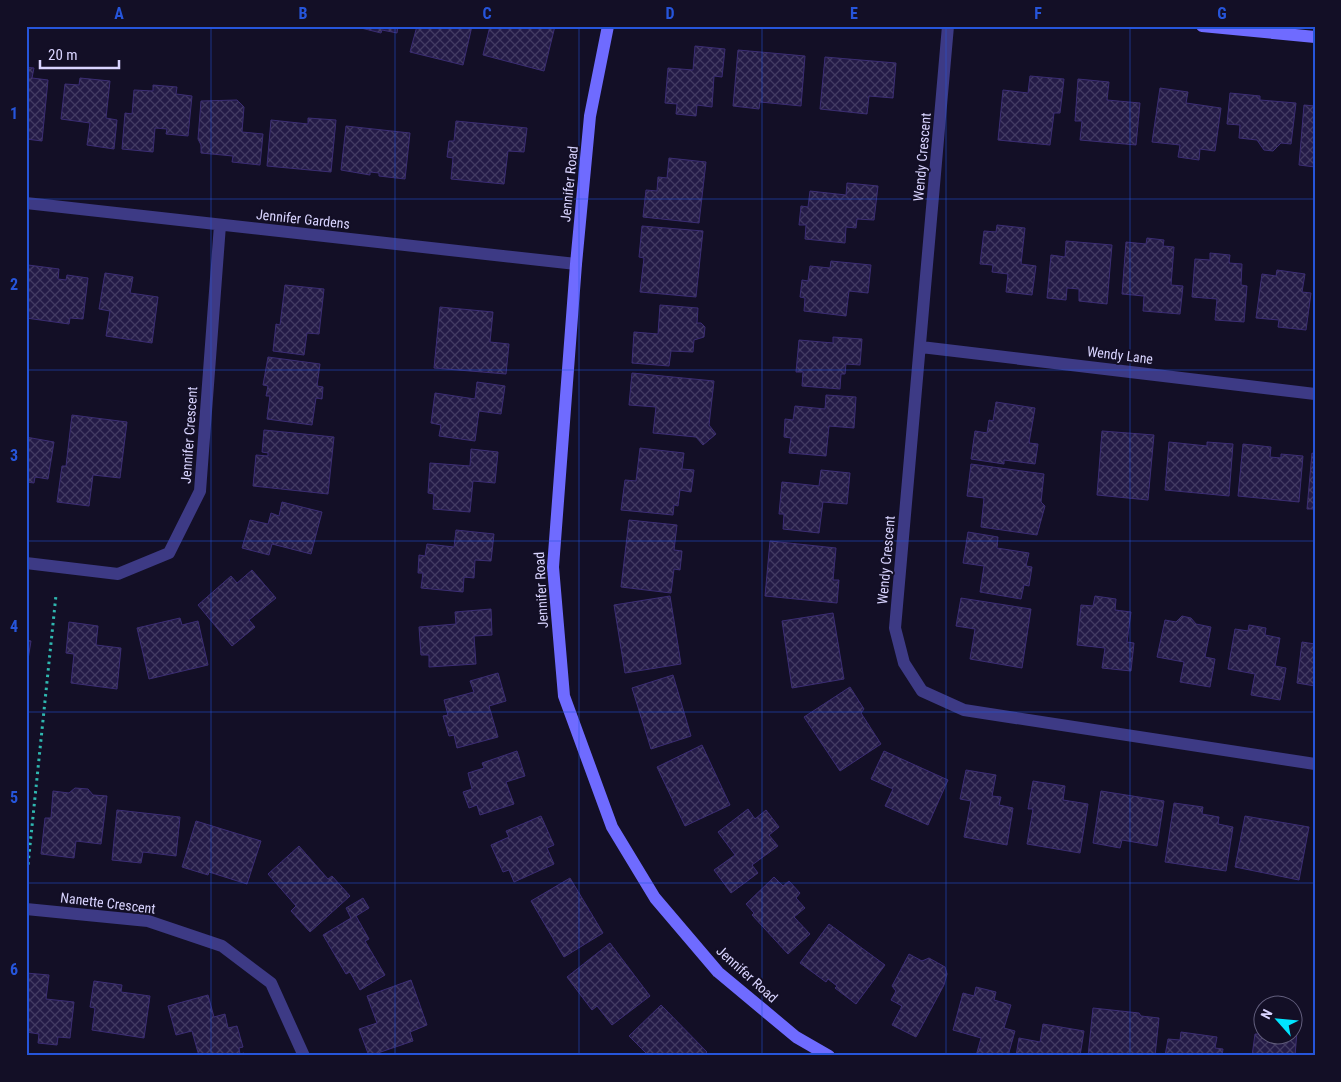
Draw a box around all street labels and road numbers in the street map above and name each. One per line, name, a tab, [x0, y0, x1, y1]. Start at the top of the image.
street label: Wendy Crescent	[910, 112, 934, 202]
street label: Jennifer Road	[557, 145, 581, 223]
street label: Jennifer Gardens	[255, 206, 351, 232]
street label: Wendy Lane	[1086, 343, 1154, 367]
street label: Jennifer Crescent	[178, 386, 200, 484]
street label: Wendy Crescent	[874, 515, 898, 605]
street label: Jennifer Road	[531, 551, 551, 629]
street label: Nanette Crescent	[59, 889, 157, 917]
street label: Jennifer Road	[713, 942, 781, 1006]

